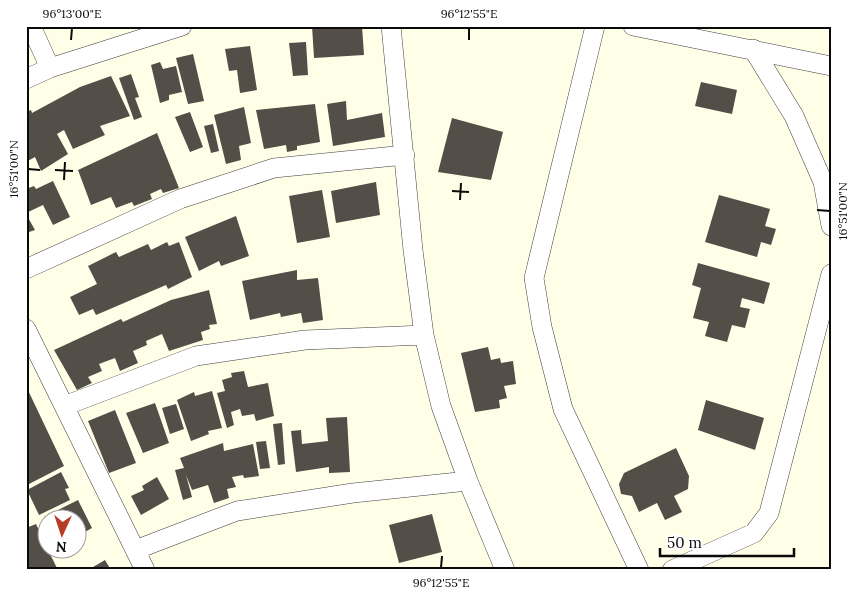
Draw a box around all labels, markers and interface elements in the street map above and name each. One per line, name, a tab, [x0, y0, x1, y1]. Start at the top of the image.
text: 96°13'00"E	[43, 6, 101, 21]
text: 96°12'55"E	[441, 6, 497, 21]
text: 16°51'00"N	[6, 140, 21, 198]
text: 16°51'00"N	[835, 182, 850, 240]
north arrow	[38, 508, 88, 558]
scale bar	[660, 526, 793, 558]
text: 50 m	[667, 533, 702, 552]
text: N	[55, 538, 67, 556]
text: 96°12'55"E	[413, 575, 469, 590]

